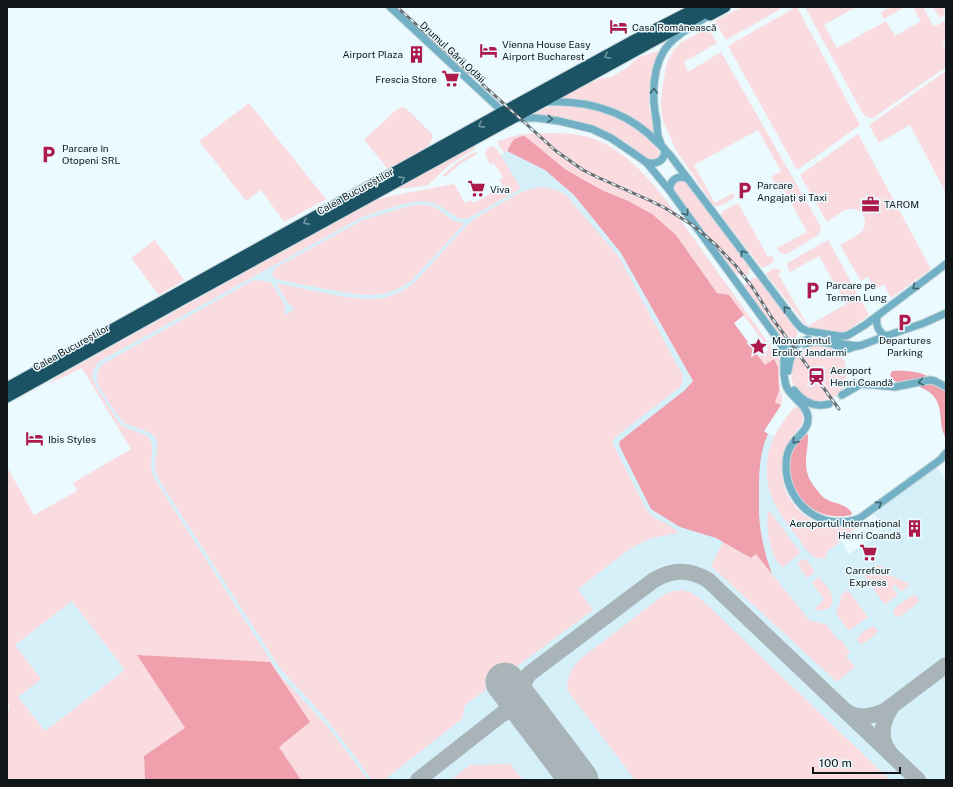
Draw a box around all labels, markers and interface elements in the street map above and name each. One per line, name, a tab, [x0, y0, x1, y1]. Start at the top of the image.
hotel icon: Casa Românească	[609, 17, 629, 37]
street label: Drumul Gării Odăii	[418, 19, 488, 85]
place label: Casa Românească	[632, 21, 717, 33]
place label: Vienna House Easy Airport Bucharest	[502, 38, 591, 62]
hotel icon: Vienna House Easy Airport Bucharest	[479, 40, 499, 60]
building icon: Airport Plaza	[406, 44, 426, 64]
place label: Airport Plaza	[343, 48, 403, 60]
one-way arrow	[604, 51, 611, 58]
supermarket icon: Frescia Store	[440, 69, 460, 89]
place label: Frescia Store	[375, 73, 437, 85]
one-way arrow	[649, 88, 658, 94]
one-way arrow	[547, 115, 553, 124]
one-way arrow	[478, 120, 485, 127]
place label: Parcare în Otopeni SRL	[62, 142, 120, 166]
parking icon: Parcare în Otopeni SRL	[39, 144, 59, 164]
street label: Calea Bucureștilor	[315, 165, 395, 217]
one-way arrow	[398, 176, 405, 184]
supermarket icon: Viva	[467, 179, 487, 199]
place label: Parcare Angajați și Taxi	[757, 179, 827, 203]
parking icon: Parcare Angajați și Taxi	[734, 181, 754, 201]
place label: Viva	[490, 183, 510, 195]
office icon: TAROM	[861, 194, 881, 214]
place label: TAROM	[884, 198, 919, 210]
one-way arrow	[681, 209, 688, 216]
one-way arrow	[303, 217, 310, 225]
one-way arrow	[741, 251, 748, 258]
place label: Parcare pe Termen Lung	[826, 279, 887, 303]
parking icon: Parcare pe Termen Lung	[803, 281, 823, 301]
one-way arrow	[912, 283, 919, 290]
one-way arrow	[784, 307, 791, 314]
parking icon: Departures Parking	[895, 313, 915, 333]
street label: Calea Bucureștilor	[31, 321, 111, 373]
place label: Monumentul Eroilor Jandarmi	[772, 334, 847, 358]
place label: Departures Parking	[879, 334, 931, 358]
place icon: Monumentul Eroilor Jandarmi	[749, 336, 769, 356]
place label: Aeroport Henri Coandă	[830, 364, 893, 388]
station icon: Aeroport Henri Coandă	[807, 366, 827, 386]
one-way arrow	[918, 377, 924, 385]
hotel icon: Ibis Styles	[25, 429, 45, 449]
place label: Ibis Styles	[48, 433, 96, 445]
one-way arrow	[792, 437, 799, 444]
one-way arrow	[875, 502, 882, 509]
place label: Aeroportul Internațional Henri Coandă	[789, 517, 901, 541]
building icon: Aeroportul Internațional Henri Coandă	[904, 519, 924, 539]
supermarket icon: Carrefour Express	[858, 543, 878, 563]
place label: Carrefour Express	[846, 564, 891, 588]
scale bar	[813, 749, 900, 775]
text: 100 m	[819, 756, 852, 770]

